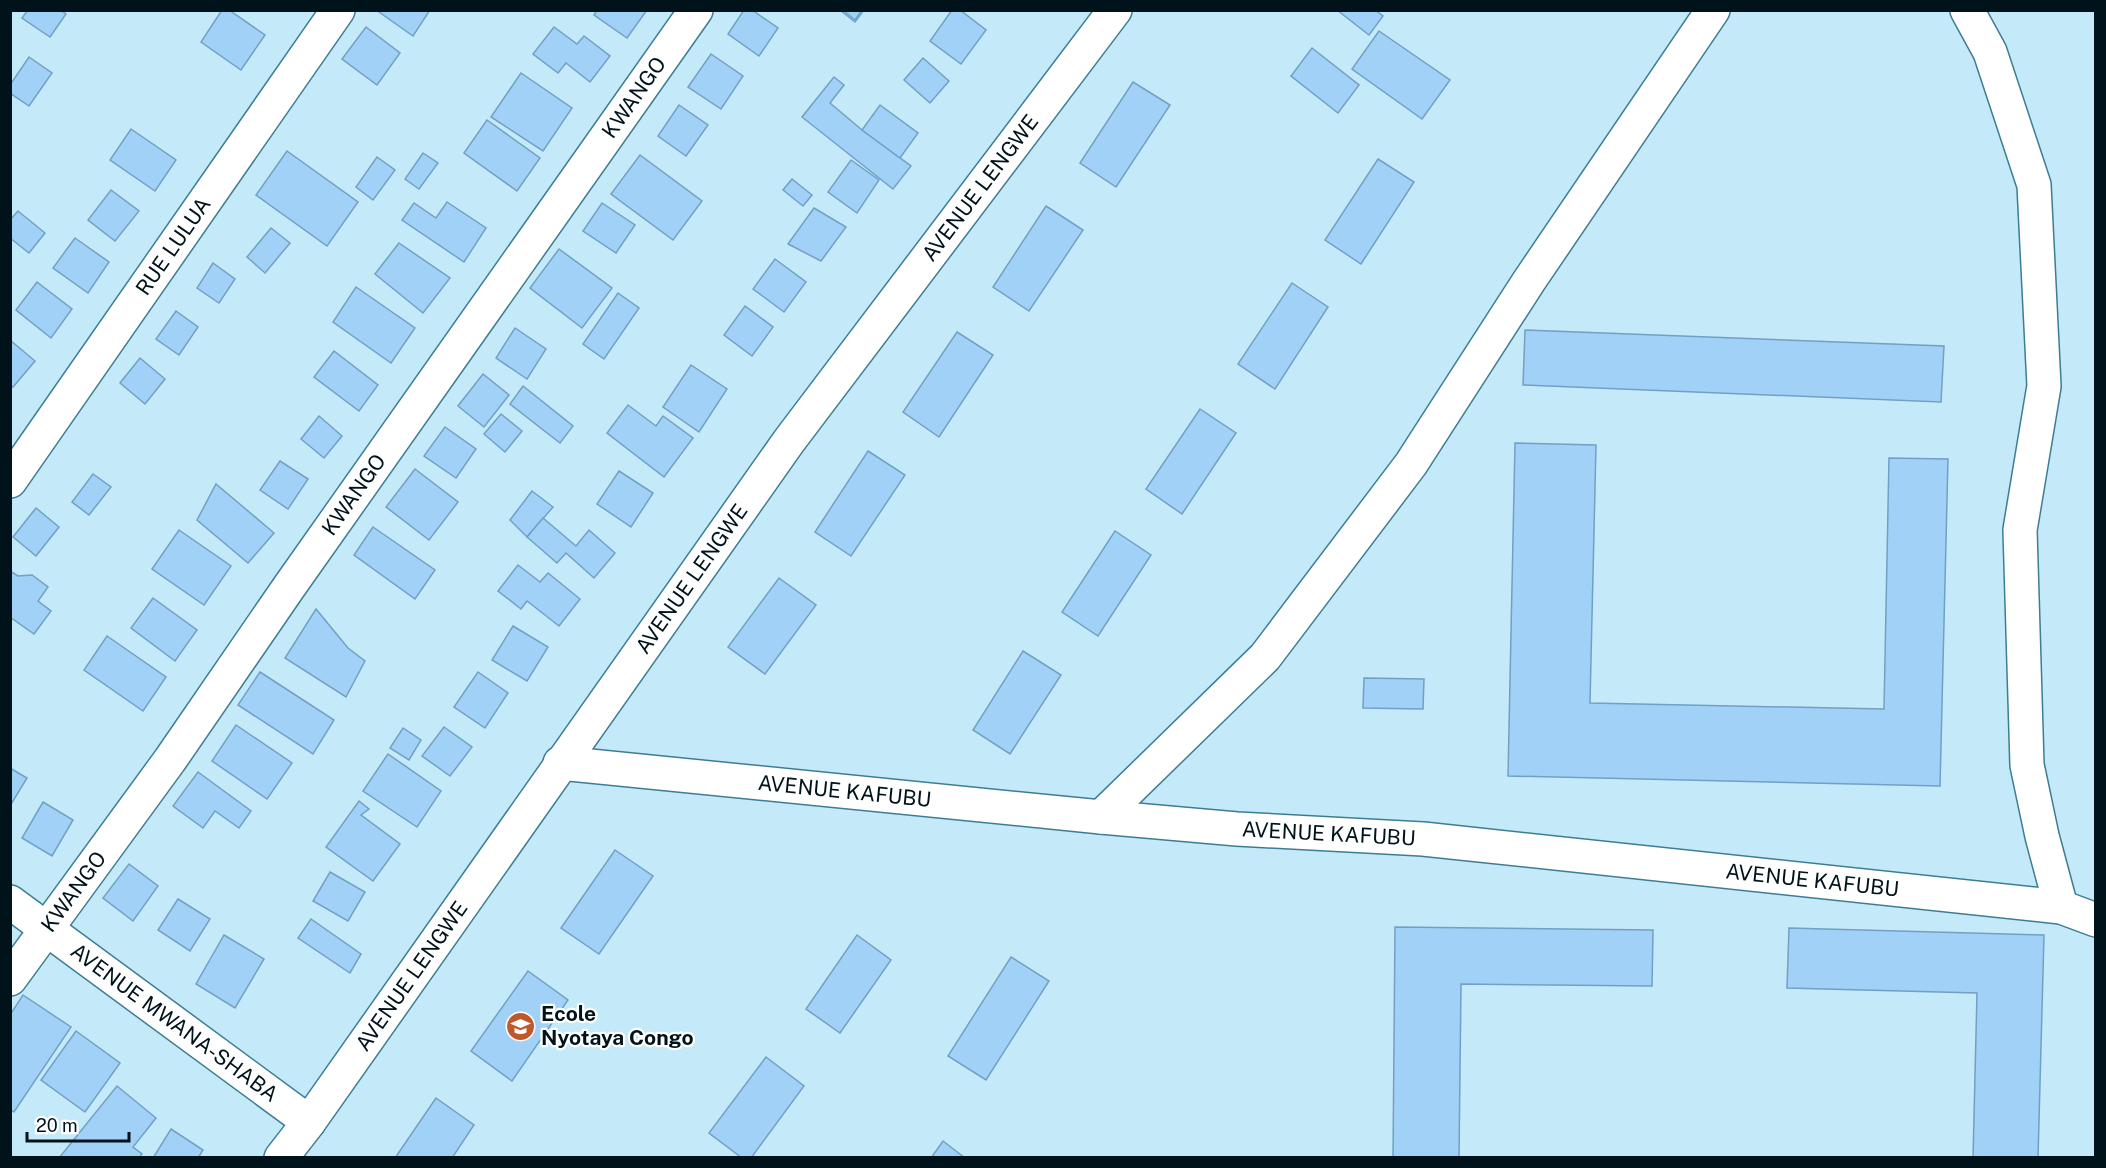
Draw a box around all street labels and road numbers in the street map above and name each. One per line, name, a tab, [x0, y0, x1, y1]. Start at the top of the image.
street label: KWANGO	[597, 52, 671, 143]
street label: AVENUE LENGWE	[917, 109, 1043, 266]
street label: RUE LULUA	[130, 192, 216, 300]
street label: KWANGO	[316, 449, 391, 540]
street label: AVENUE LENGWE	[630, 499, 753, 658]
street label: AVENUE KAFUBU	[757, 770, 932, 812]
street label: AVENUE KAFUBU	[1241, 816, 1416, 851]
street label: KWANGO	[36, 846, 111, 937]
street label: AVENUE KAFUBU	[1725, 858, 1900, 902]
street label: AVENUE LENGWE	[350, 896, 473, 1056]
street label: AVENUE MWANA-SHABA	[66, 938, 283, 1107]

